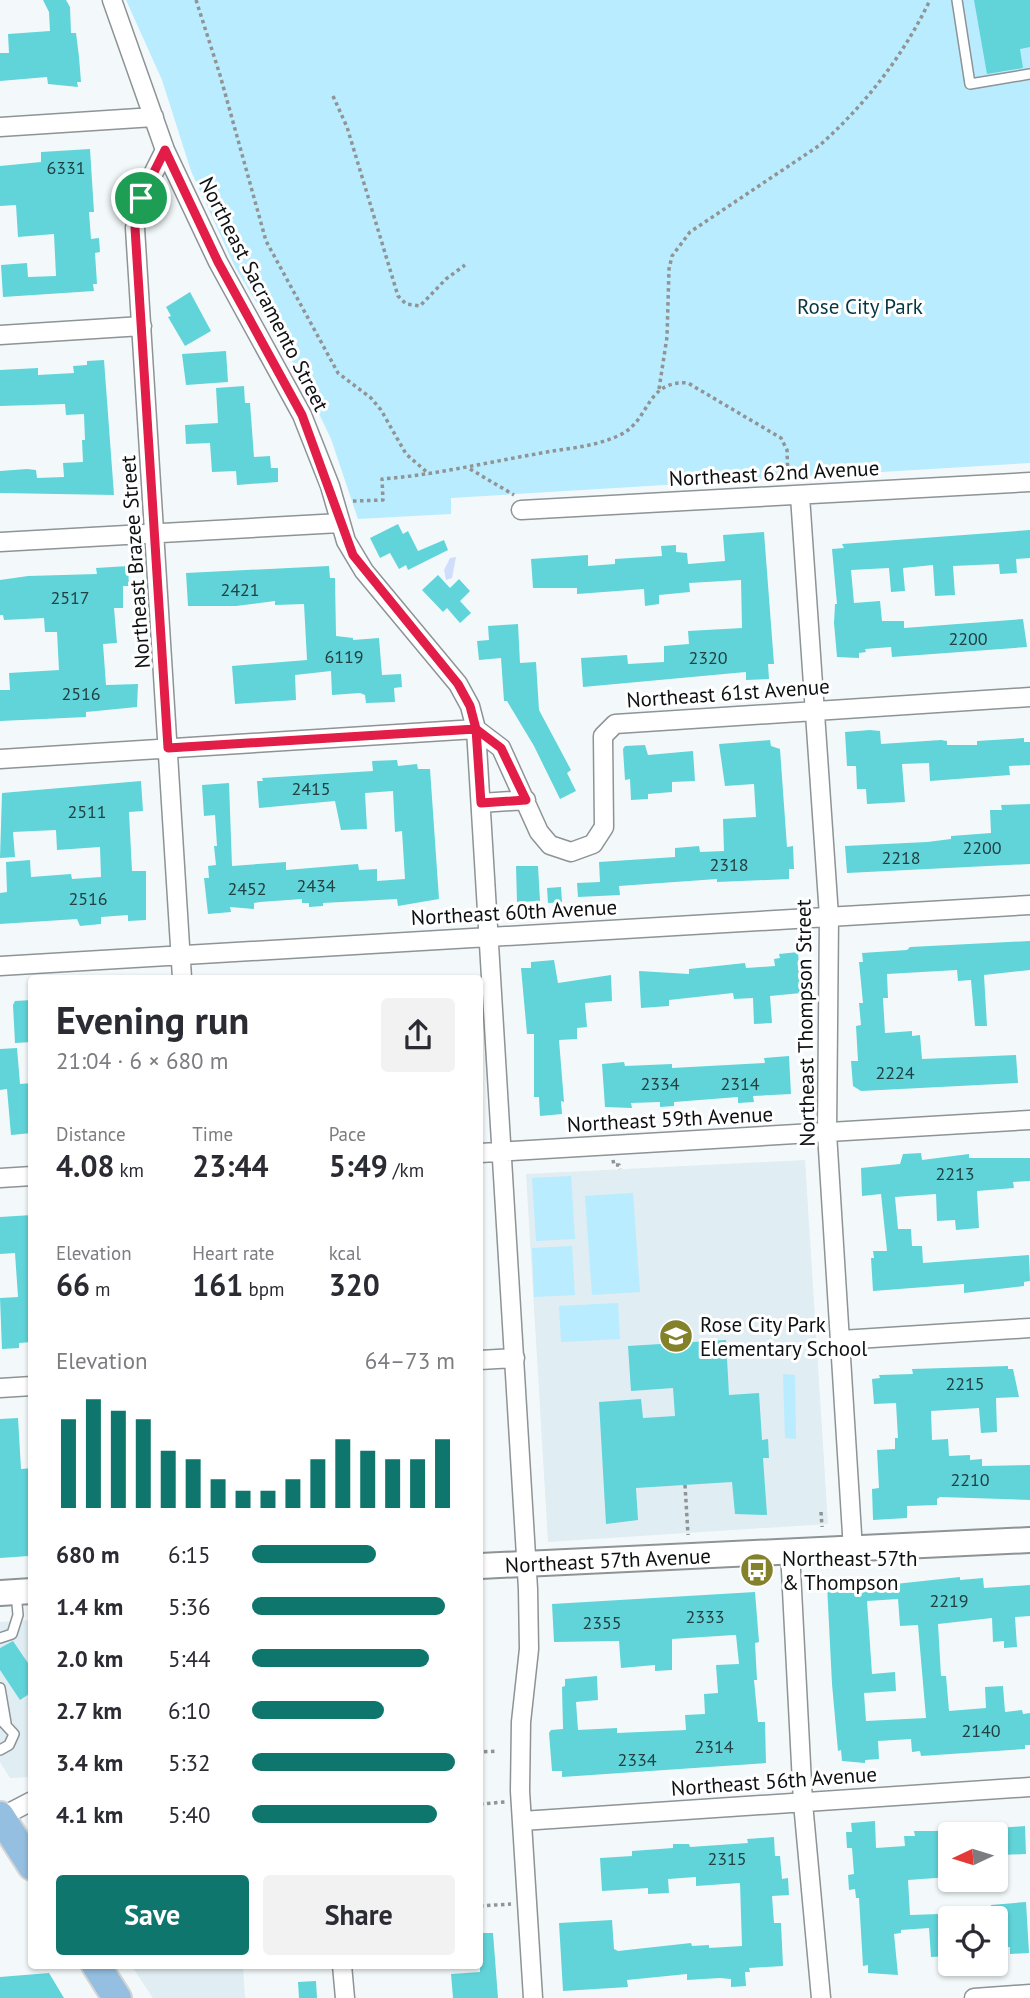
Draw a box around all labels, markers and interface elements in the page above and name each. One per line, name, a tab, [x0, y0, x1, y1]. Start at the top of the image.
house number: 6331	[46, 156, 86, 179]
pin	[111, 168, 171, 228]
street label: Northeast Sacramento Street	[193, 172, 335, 416]
icon: arrive	[122, 179, 160, 217]
park label: Rose City Park	[797, 293, 923, 320]
street label: Northeast Brazee Street	[114, 454, 156, 670]
street label: Northeast 62nd Avenue	[668, 454, 880, 492]
house number: 2421	[220, 578, 260, 601]
house number: 2517	[50, 586, 90, 609]
house number: 2200	[948, 627, 988, 650]
house number: 6119	[324, 645, 364, 668]
house number: 2320	[688, 646, 728, 669]
street label: Northeast 61st Avenue	[625, 672, 831, 714]
house number: 2516	[61, 682, 101, 705]
house number: 2415	[291, 777, 331, 800]
house number: 2511	[67, 800, 107, 823]
house number: 2200	[962, 836, 1002, 859]
house number: 2218	[881, 846, 921, 869]
house number: 2318	[709, 853, 749, 876]
house number: 2434	[296, 874, 336, 897]
house number: 2452	[227, 877, 267, 900]
house number: 2516	[68, 887, 108, 910]
street label: Northeast 60th Avenue	[410, 893, 618, 931]
street label: Northeast Thompson Street	[789, 899, 821, 1147]
text: Evening run	[56, 995, 249, 1044]
button: share	[381, 998, 455, 1072]
text: 21:04 · 6 × 680 m	[56, 1046, 228, 1075]
house number: 2224	[875, 1061, 915, 1084]
house number: 2334	[640, 1072, 680, 1095]
house number: 2314	[720, 1072, 760, 1095]
street label: Northeast 59th Avenue	[566, 1100, 774, 1138]
text: Distance	[56, 1122, 126, 1146]
text: Time	[192, 1122, 233, 1146]
text: Pace	[329, 1122, 366, 1146]
text: 4.08	[56, 1146, 114, 1185]
text: 23:44	[192, 1146, 268, 1185]
text: 5:49	[329, 1146, 388, 1185]
text: km	[114, 1158, 144, 1182]
text: /km	[388, 1158, 424, 1182]
house number: 2213	[935, 1162, 975, 1185]
text: Elevation	[56, 1241, 132, 1265]
text: Heart rate	[192, 1241, 274, 1265]
text: kcal	[329, 1241, 361, 1265]
text: 66	[56, 1265, 90, 1304]
text: 161	[192, 1265, 243, 1304]
text: 320	[329, 1265, 380, 1304]
text: m	[90, 1277, 111, 1301]
text: bpm	[243, 1277, 284, 1301]
place label: Rose City Park Elementary School	[700, 1311, 867, 1362]
school or university icon: Rose City Park Elementary School	[657, 1317, 695, 1355]
text: Elevation	[56, 1346, 148, 1375]
text: 64–73 m	[365, 1346, 455, 1375]
house number: 2215	[945, 1372, 985, 1395]
house number: 2210	[950, 1468, 990, 1491]
text: 680 m	[56, 1540, 119, 1569]
text: 6:15	[168, 1540, 211, 1569]
street label: Northeast 57th Avenue	[504, 1542, 711, 1578]
place label: Northeast 57th & Thompson	[782, 1545, 917, 1596]
bus stop icon: Northeast 57th & Thompson	[738, 1551, 776, 1589]
house number: 2219	[929, 1589, 969, 1612]
text: 1.4 km	[56, 1592, 123, 1621]
text: 5:36	[168, 1592, 211, 1621]
house number: 2333	[685, 1605, 725, 1628]
house number: 2355	[582, 1611, 622, 1634]
text: 2.0 km	[56, 1644, 123, 1673]
text: 5:44	[168, 1644, 211, 1673]
text: 2.7 km	[56, 1696, 122, 1725]
text: 6:10	[168, 1696, 211, 1725]
house number: 2140	[961, 1719, 1001, 1742]
house number: 2314	[694, 1735, 734, 1758]
text: 3.4 km	[56, 1748, 123, 1777]
text: 5:32	[168, 1748, 211, 1777]
house number: 2334	[617, 1748, 657, 1771]
street label: Northeast 56th Avenue	[670, 1760, 878, 1802]
text: 4.1 km	[56, 1800, 123, 1829]
text: 5:40	[168, 1800, 211, 1829]
north arrow	[938, 1822, 1008, 1892]
map controls	[938, 1822, 1008, 1976]
house number: 2315	[707, 1847, 747, 1870]
button: Save	[56, 1875, 249, 1955]
button: Share	[263, 1875, 455, 1955]
button: locate	[938, 1906, 1008, 1976]

